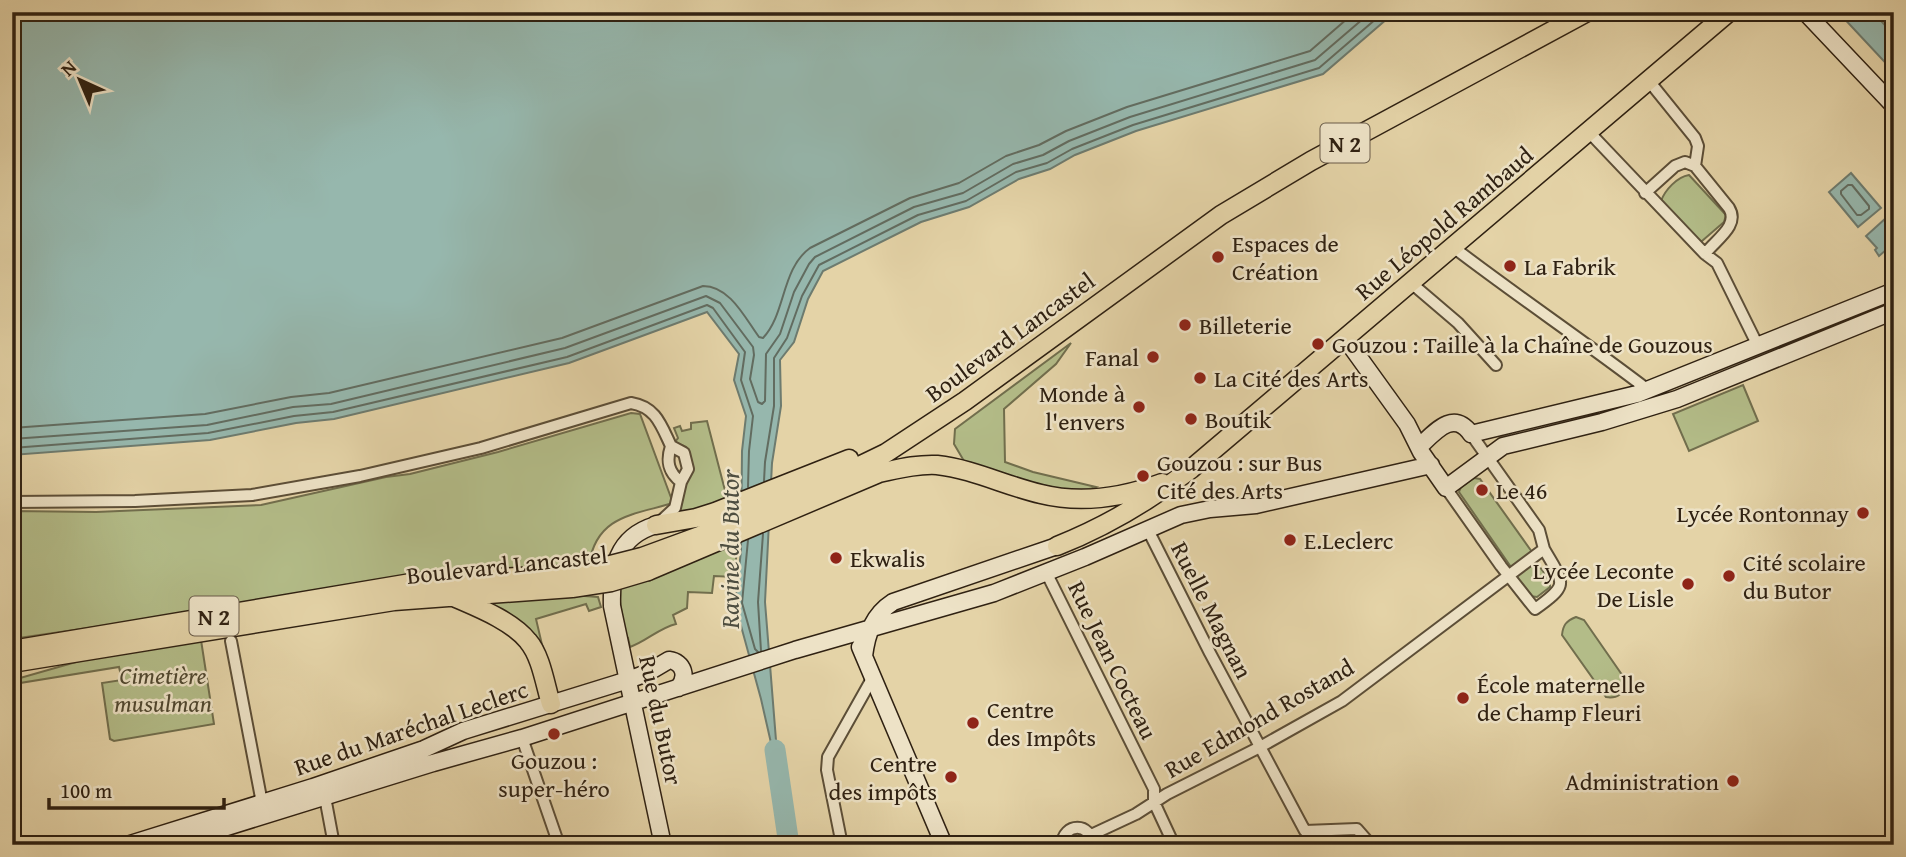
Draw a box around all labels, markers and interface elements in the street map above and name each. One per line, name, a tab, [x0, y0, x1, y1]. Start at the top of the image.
north arrow	[46, 46, 116, 116]
text: N	[54, 53, 83, 82]
road number: N 2	[1320, 124, 1370, 162]
street label: Rue Léopold Rambaud	[1347, 138, 1541, 308]
place label: Espaces de Création	[1232, 226, 1339, 289]
marker: Espaces de Création	[1210, 249, 1226, 265]
place label: La Fabrik	[1524, 249, 1616, 284]
marker: La Fabrik	[1502, 258, 1518, 274]
street label: Boulevard Lancastel	[918, 263, 1102, 410]
place label: Billeterie	[1199, 308, 1292, 343]
marker: Billeterie	[1177, 317, 1193, 333]
place label: Gouzou : Taille à la Chaîne de Gouzous	[1332, 327, 1713, 362]
marker: Gouzou : Taille à la Chaîne de Gouzous	[1310, 336, 1326, 352]
place label: Fanal	[1085, 340, 1139, 375]
marker: Fanal	[1145, 349, 1161, 365]
place label: La Cité des Arts	[1214, 361, 1368, 396]
marker: La Cité des Arts	[1192, 370, 1208, 386]
place label: Monde à l'envers	[1039, 376, 1126, 439]
marker: Monde à l'envers	[1131, 399, 1147, 415]
place label: Boutik	[1205, 402, 1272, 437]
marker: Boutik	[1183, 411, 1199, 427]
place label: Gouzou : sur Bus Cité des Arts	[1157, 445, 1322, 508]
water label: Ravine du Butor	[710, 468, 749, 630]
marker: Gouzou : sur Bus Cité des Arts	[1135, 468, 1151, 484]
place label: Le 46	[1496, 473, 1547, 508]
marker: Le 46	[1474, 482, 1490, 498]
place label: Lycée Rontonnay	[1676, 496, 1849, 531]
marker: Lycée Rontonnay	[1855, 505, 1871, 521]
place label: E.Leclerc	[1304, 523, 1394, 558]
marker: E.Leclerc	[1282, 532, 1298, 548]
street label: Ruelle Magnan	[1163, 536, 1262, 685]
street label: Boulevard Lancastel	[405, 537, 609, 593]
place label: Ekwalis	[850, 541, 925, 576]
place label: Cité scolaire du Butor	[1743, 545, 1866, 608]
marker: Ekwalis	[828, 550, 844, 566]
place label: Lycée Leconte De Lisle	[1533, 553, 1674, 616]
marker: Cité scolaire du Butor	[1721, 568, 1737, 584]
street label: Rue Jean Cocteau	[1060, 575, 1166, 745]
marker: Lycée Leconte De Lisle	[1680, 576, 1696, 592]
road number: N 2	[190, 596, 238, 636]
street label: Rue Edmond Rostand	[1158, 649, 1360, 787]
street label: Rue du Butor	[630, 652, 692, 788]
park label: Cimetière musulman	[114, 658, 212, 721]
place label: École maternelle de Champ Fleuri	[1477, 667, 1645, 730]
street label: Rue du Maréchal Leclerc	[289, 671, 533, 784]
marker: École maternelle de Champ Fleuri	[1455, 690, 1471, 706]
place label: Centre des Impôts	[987, 692, 1096, 755]
marker: Centre des Impôts	[965, 715, 981, 731]
marker: Gouzou : super-héro	[546, 726, 562, 742]
place label: Gouzou : super-héro	[498, 743, 610, 806]
place label: Centre des impôts	[829, 746, 937, 809]
place label: Administration	[1565, 764, 1720, 799]
scale bar	[49, 766, 224, 810]
marker: Centre des impôts	[943, 769, 959, 785]
marker: Administration	[1725, 773, 1741, 789]
text: 100 m	[60, 775, 112, 806]

